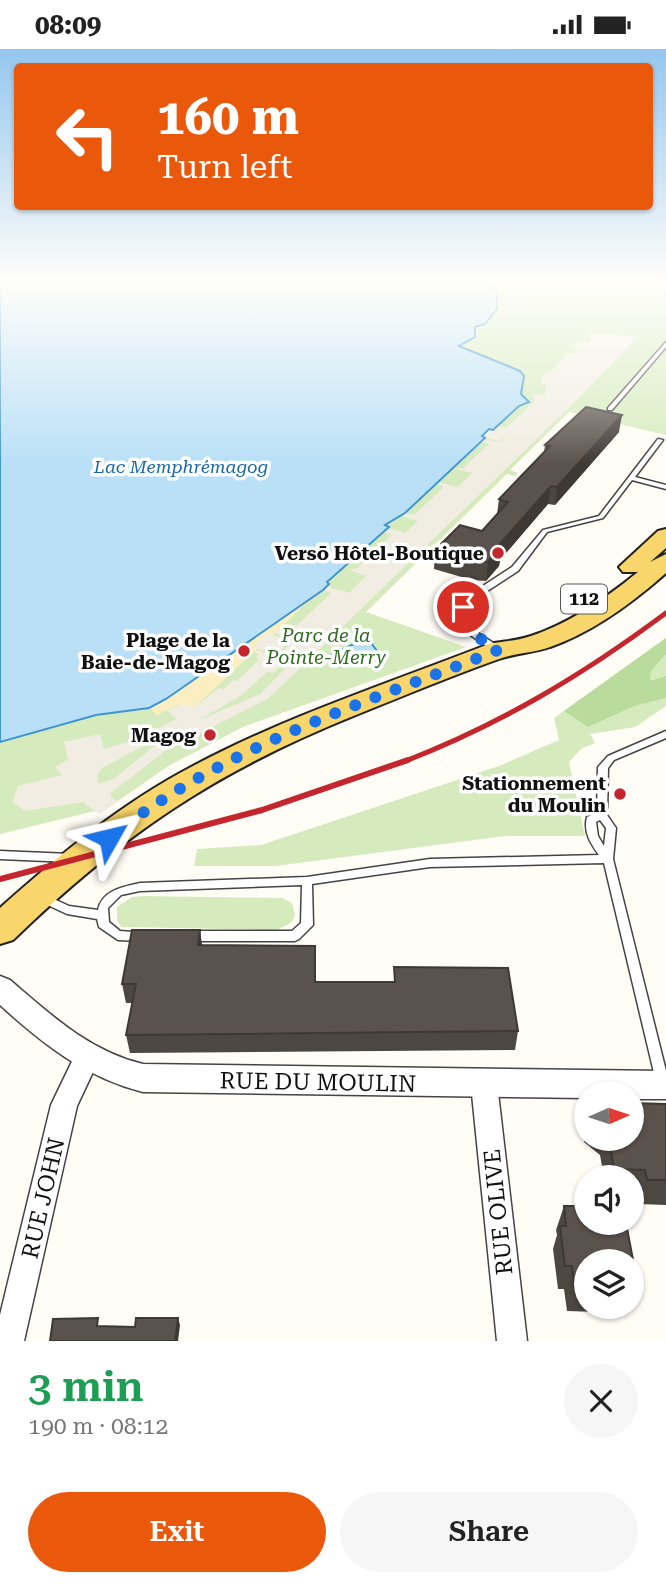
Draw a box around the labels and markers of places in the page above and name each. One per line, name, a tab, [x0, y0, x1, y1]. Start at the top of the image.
place label: Versō Hôtel-Boutique	[275, 542, 484, 565]
marker: Versō Hôtel-Boutique	[490, 545, 506, 561]
pin	[433, 577, 493, 637]
place label: Plage de la Baie-de-Magog	[81, 629, 230, 674]
marker: Plage de la Baie-de-Magog	[236, 643, 252, 659]
place label: Magog	[131, 724, 196, 747]
marker: Magog	[202, 727, 218, 743]
place label: Stationnement du Moulin	[462, 772, 606, 817]
marker: Stationnement du Moulin	[612, 786, 628, 802]

